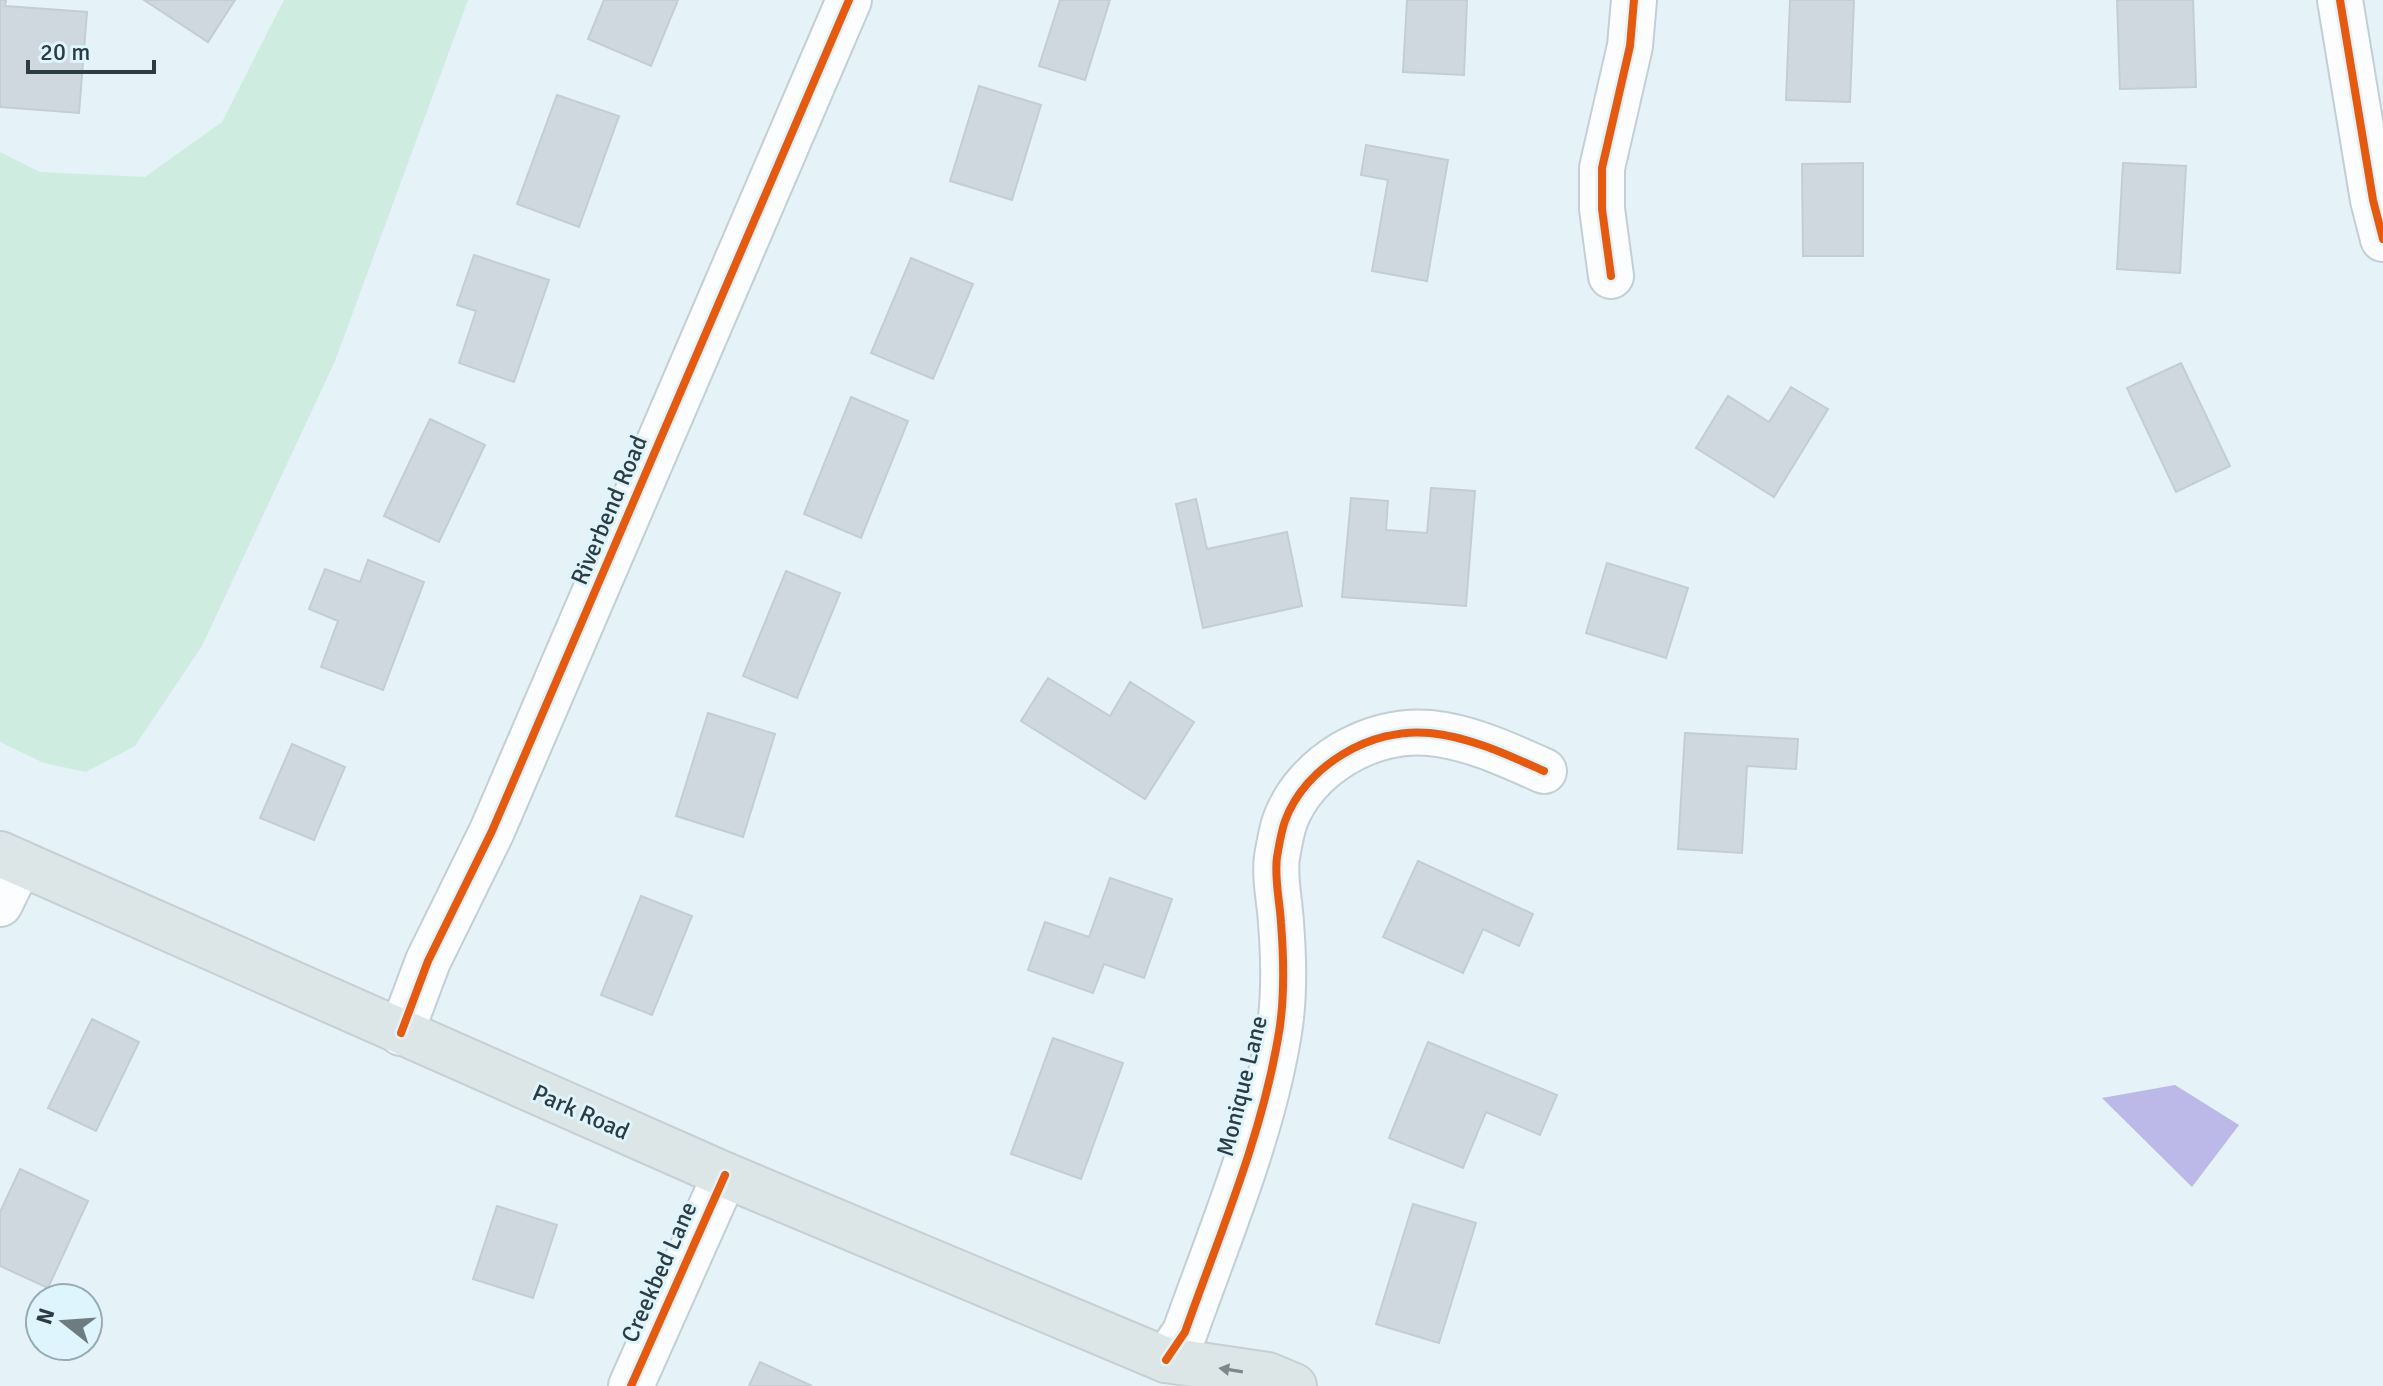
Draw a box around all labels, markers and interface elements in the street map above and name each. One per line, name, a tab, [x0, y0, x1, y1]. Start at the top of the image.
scale bar	[28, 24, 154, 74]
text: 20 m	[40, 37, 90, 67]
street label: Riverbend Road	[564, 431, 654, 589]
street label: Monique Lane	[1210, 1012, 1274, 1160]
street label: Park Road	[528, 1077, 634, 1147]
street label: Creekbed Lane	[615, 1197, 703, 1347]
north arrow	[24, 1282, 104, 1362]
text: N	[30, 1305, 61, 1328]
one-way arrow	[1218, 1363, 1243, 1376]

